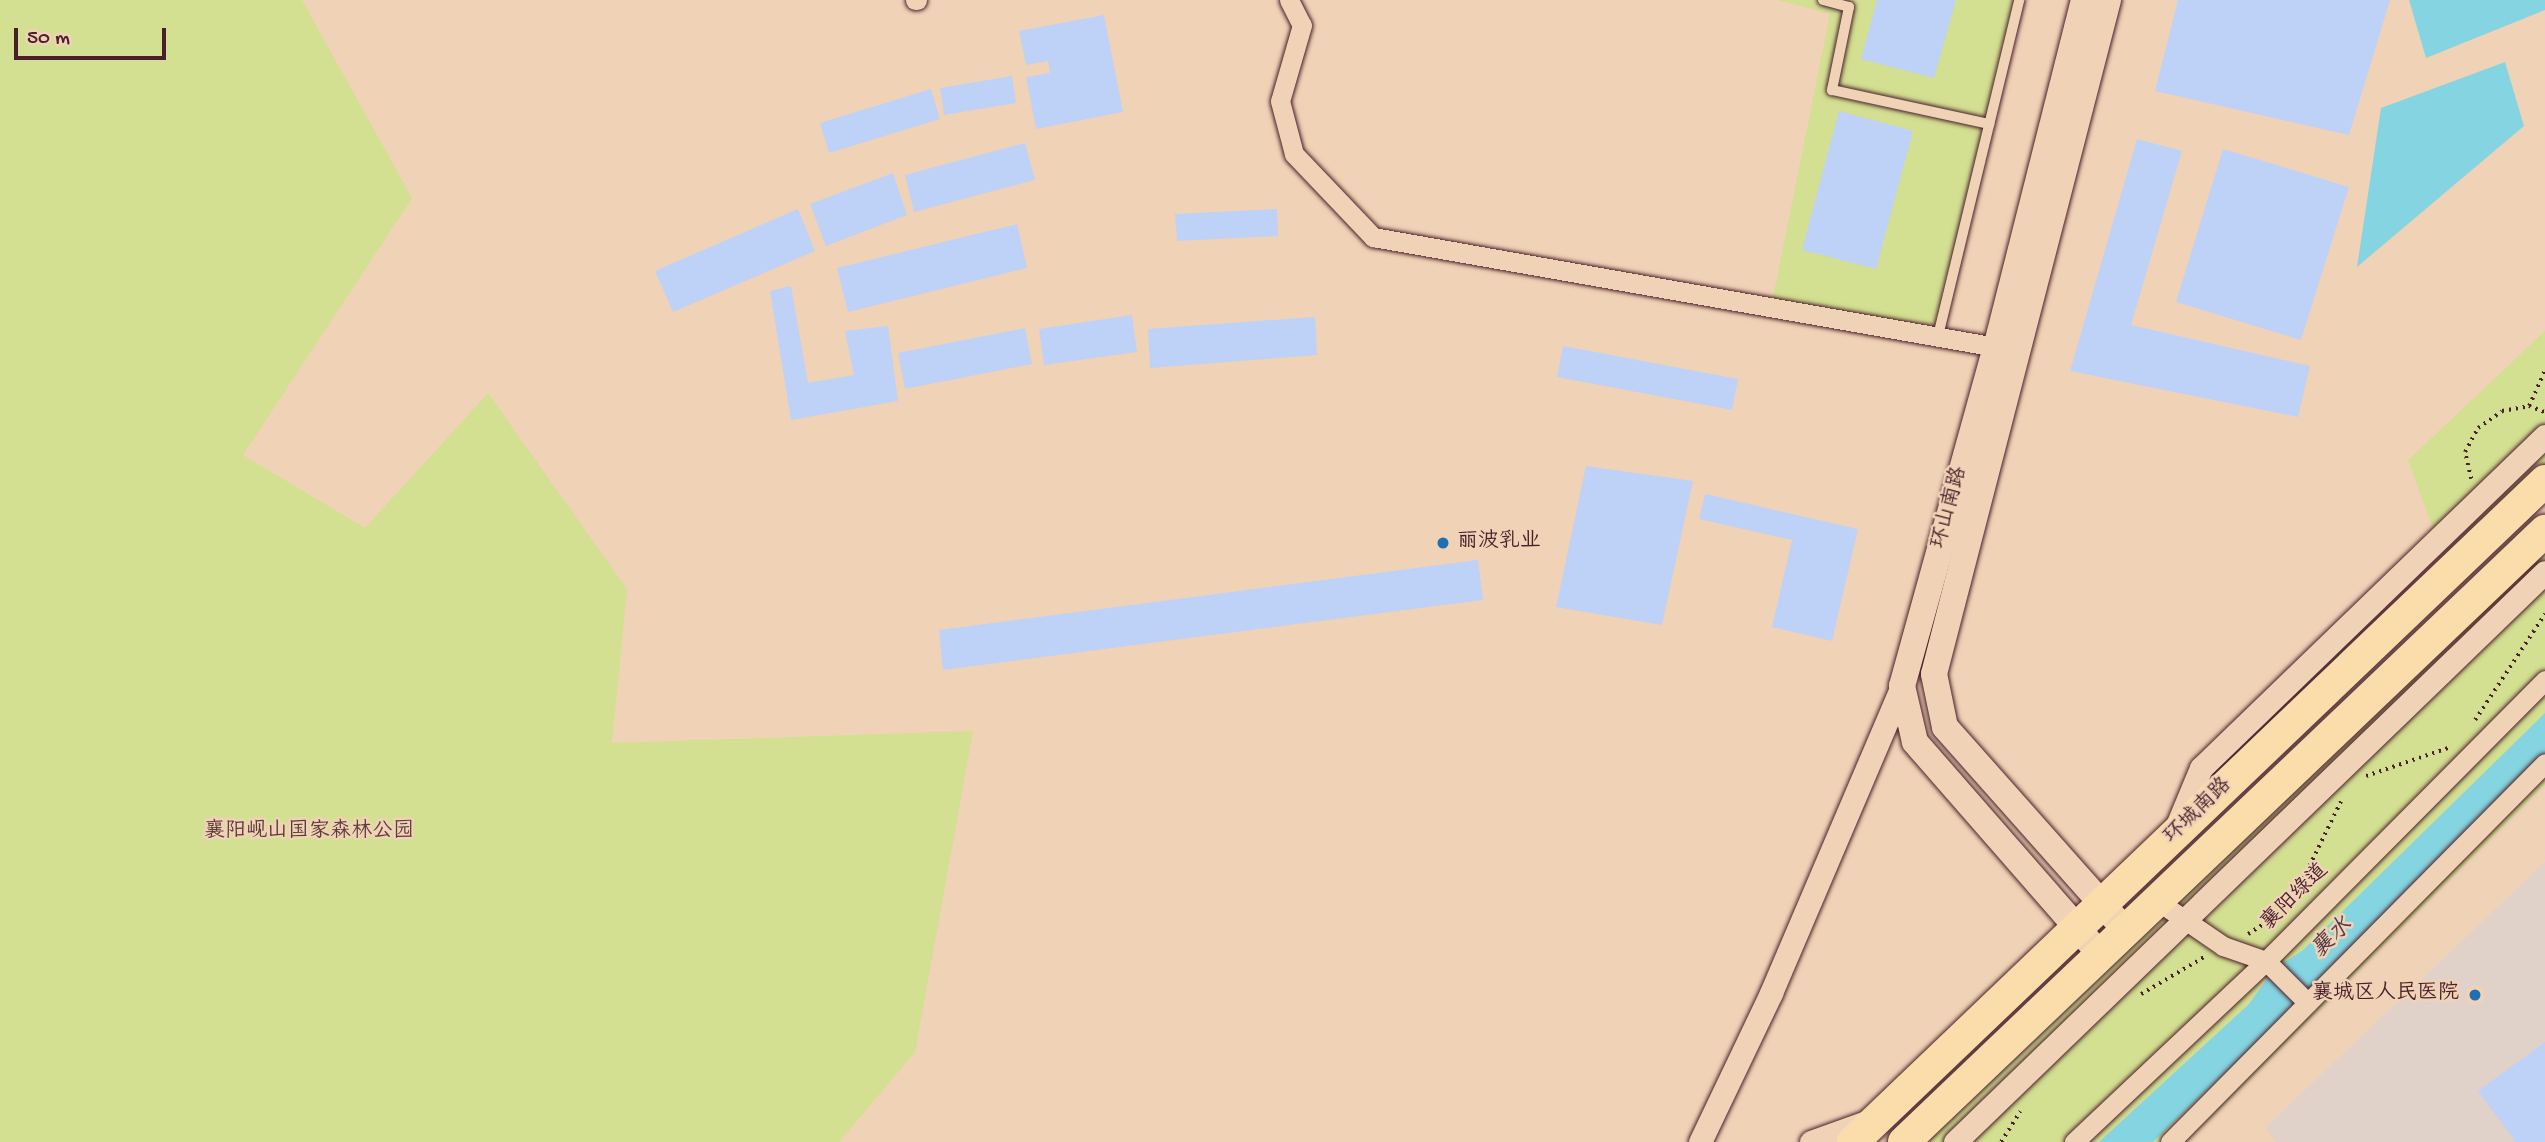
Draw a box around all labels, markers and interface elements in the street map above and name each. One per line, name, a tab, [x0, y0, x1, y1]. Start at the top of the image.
scale bar	[18, 14, 170, 58]
text: 50 m	[27, 27, 70, 52]
street label: 环山南路	[1928, 464, 1974, 552]
place label: 丽波乳业	[1457, 530, 1541, 556]
marker: 丽波乳业	[1435, 535, 1451, 551]
street label: 环城南路	[2160, 774, 2238, 850]
park label: 襄阳岘山国家森林公园	[204, 820, 414, 846]
street label: 襄阳绿道	[2257, 859, 2335, 937]
water label: 襄水	[2307, 913, 2359, 965]
place label: 襄城区人民医院	[2312, 982, 2459, 1008]
marker: 襄城区人民医院	[2465, 985, 2485, 1005]

